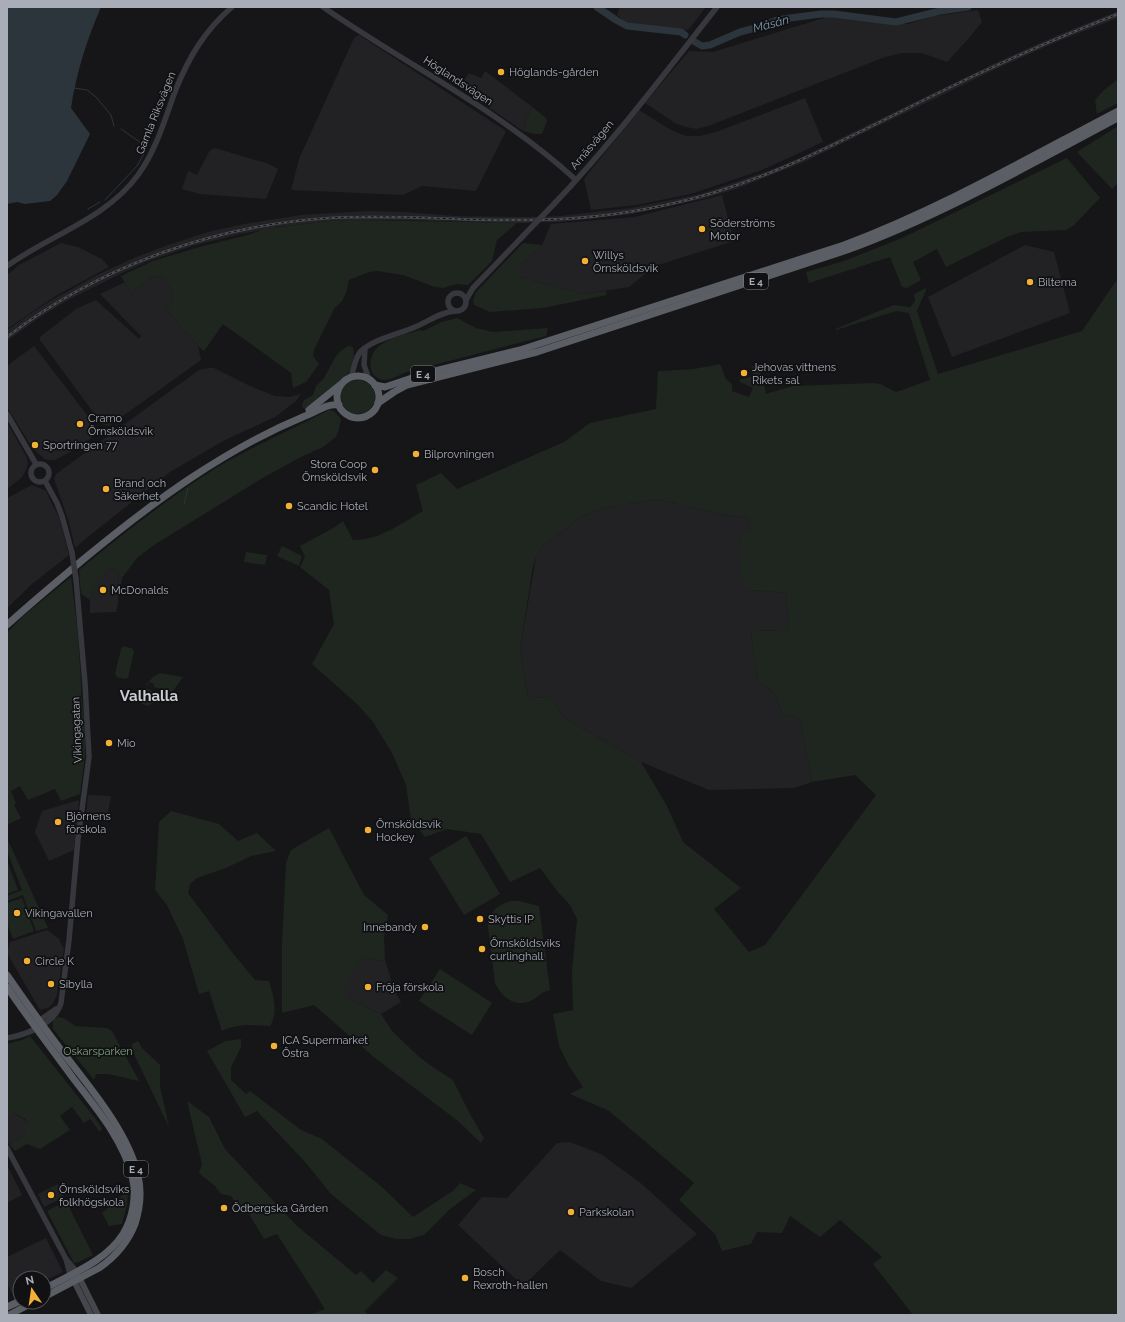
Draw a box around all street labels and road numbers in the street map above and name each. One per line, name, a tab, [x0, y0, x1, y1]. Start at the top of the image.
street label: Höglandsvägen	[421, 54, 495, 108]
street label: Gamla Riksvägen	[134, 70, 178, 156]
street label: Arnäsvägen	[568, 118, 616, 172]
road number: E 4	[744, 273, 768, 289]
road number: E 4	[411, 366, 435, 382]
street label: Vikingagatan	[69, 697, 85, 763]
road number: E 4	[124, 1161, 148, 1177]

